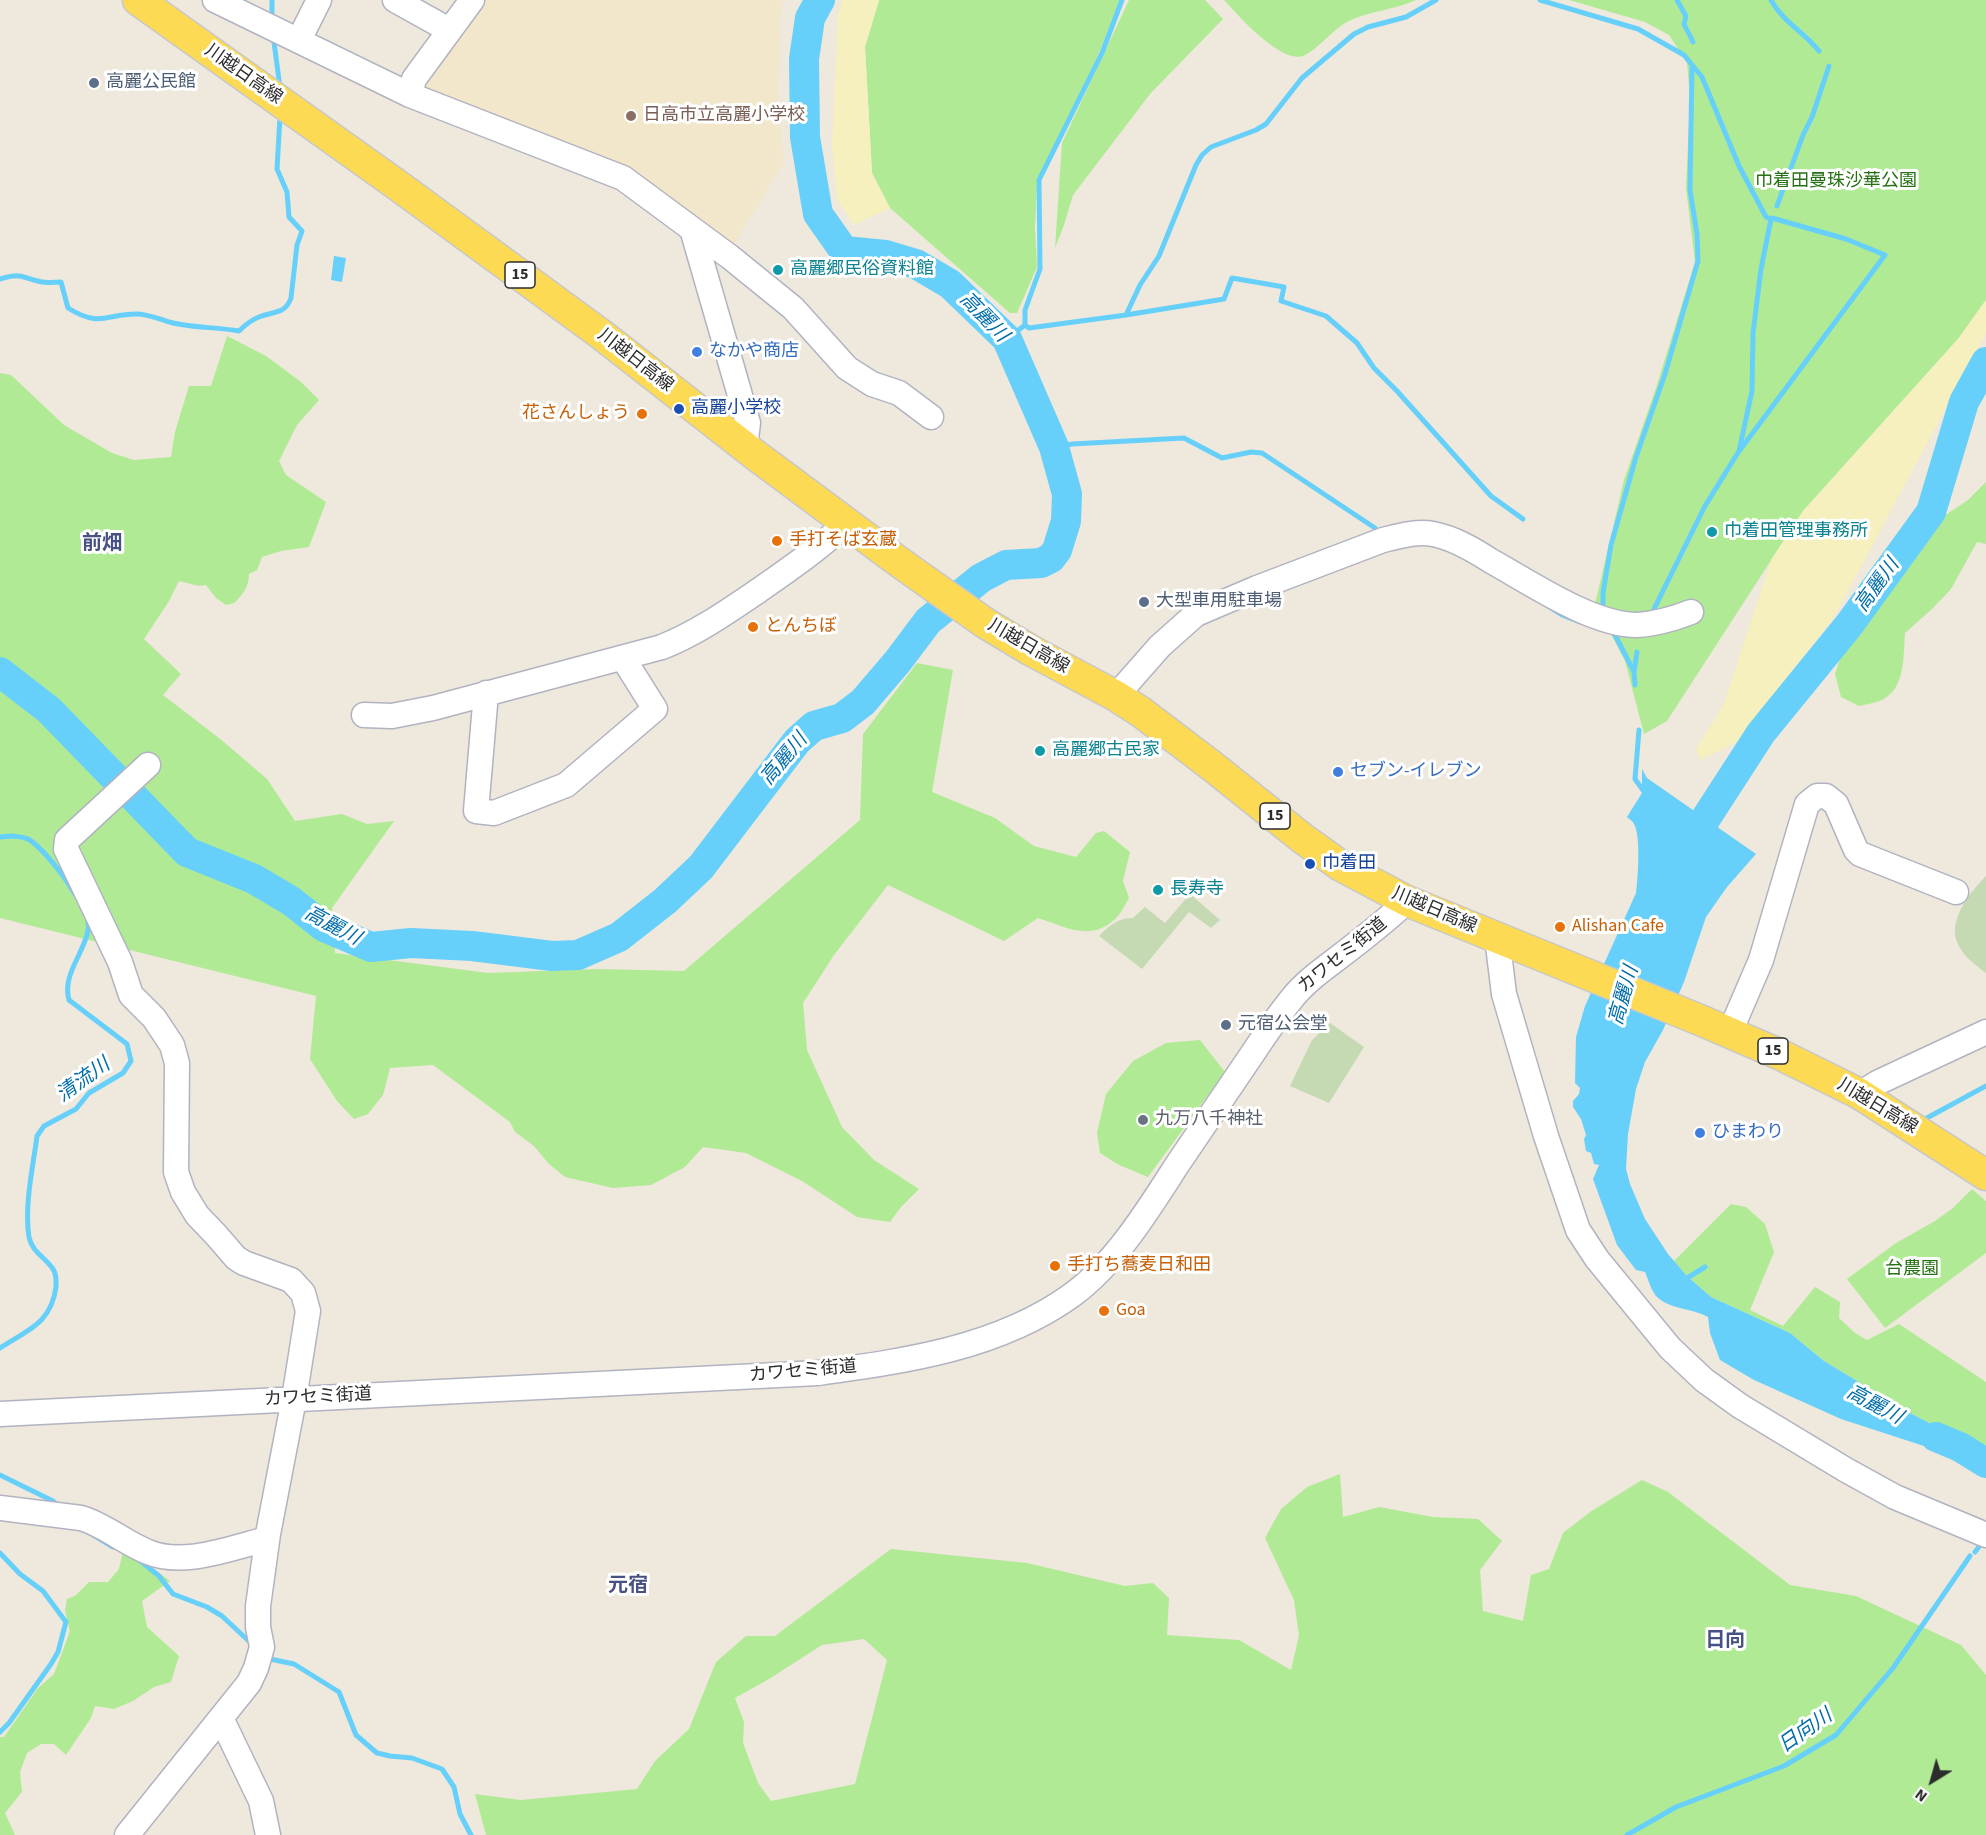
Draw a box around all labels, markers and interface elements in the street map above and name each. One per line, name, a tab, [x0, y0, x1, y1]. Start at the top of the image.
street label: 川越日高線	[200, 40, 286, 110]
place label: 高麗公民館	[106, 72, 196, 94]
marker: 高麗公民館	[87, 76, 101, 90]
place label: 日高市立高麗小学校	[643, 105, 805, 127]
marker: 日高市立高麗小学校	[624, 109, 638, 123]
park label: 巾着田曼珠沙華公園	[1755, 171, 1917, 193]
place label: 高麗郷民俗資料館	[790, 259, 934, 281]
road number: 15	[505, 262, 535, 288]
marker: 高麗郷民俗資料館	[771, 263, 785, 277]
water label: 高麗川	[954, 288, 1012, 348]
street label: 川越日高線	[593, 325, 677, 397]
place label: なかや商店	[709, 341, 799, 363]
marker: なかや商店	[690, 345, 704, 359]
place label: 高麗小学校	[691, 398, 781, 420]
marker: 高麗小学校	[672, 402, 686, 416]
place label: 花さんしょう	[522, 403, 630, 425]
marker: 花さんしょう	[635, 407, 649, 421]
place label: 巾着田管理事務所	[1724, 521, 1868, 543]
marker: 巾着田管理事務所	[1705, 525, 1719, 539]
place label: 手打そば玄蔵	[789, 530, 897, 552]
district label: 前畑	[82, 533, 122, 557]
marker: 手打そば玄蔵	[770, 534, 784, 548]
water label: 高麗川	[1851, 555, 1905, 617]
place label: 大型車用駐車場	[1156, 591, 1282, 613]
marker: 大型車用駐車場	[1137, 595, 1151, 609]
street label: 川越日高線	[984, 615, 1072, 679]
place label: とんちぼ	[765, 616, 837, 638]
marker: とんちぼ	[746, 620, 760, 634]
water label: 高麗川	[757, 729, 813, 791]
place label: 高麗郷古民家	[1052, 740, 1160, 762]
marker: 高麗郷古民家	[1033, 744, 1047, 758]
place label: セブン-イレブン	[1350, 761, 1482, 783]
marker: セブン-イレブン	[1331, 765, 1345, 779]
road number: 15	[1260, 803, 1290, 829]
place label: 巾着田	[1322, 853, 1376, 875]
marker: 巾着田	[1303, 857, 1317, 871]
place label: 長寿寺	[1170, 879, 1224, 901]
marker: 長寿寺	[1151, 883, 1165, 897]
street label: 川越日高線	[1388, 883, 1480, 939]
water label: 高麗川	[300, 902, 364, 952]
street label: カワセミ街道	[1294, 914, 1392, 998]
place label: Alishan Cafe	[1572, 916, 1664, 938]
marker: Alishan Cafe	[1553, 920, 1567, 934]
water label: 高麗川	[1605, 964, 1645, 1028]
place label: 元宿公会堂	[1238, 1014, 1328, 1036]
marker: 元宿公会堂	[1219, 1018, 1233, 1032]
road number: 15	[1758, 1038, 1788, 1064]
water label: 清流川	[53, 1054, 115, 1108]
street label: 川越日高線	[1833, 1075, 1921, 1139]
place label: 九万八千神社	[1155, 1109, 1263, 1131]
marker: 九万八千神社	[1136, 1113, 1150, 1127]
place label: ひまわり	[1712, 1122, 1784, 1144]
marker: ひまわり	[1693, 1126, 1707, 1140]
place label: 手打ち蕎麦日和田	[1067, 1255, 1211, 1277]
marker: 手打ち蕎麦日和田	[1048, 1259, 1062, 1273]
park label: 台農園	[1885, 1259, 1939, 1281]
place label: Goa	[1116, 1300, 1146, 1322]
marker: Goa	[1097, 1304, 1111, 1318]
street label: カワセミ街道	[748, 1357, 858, 1387]
water label: 高麗川	[1842, 1381, 1906, 1431]
street label: カワセミ街道	[264, 1384, 372, 1412]
district label: 元宿	[608, 1575, 648, 1599]
district label: 日向	[1705, 1630, 1745, 1654]
water label: 日向川	[1775, 1705, 1837, 1759]
north arrow	[1902, 1751, 1962, 1811]
text: N	[1910, 1783, 1932, 1807]

